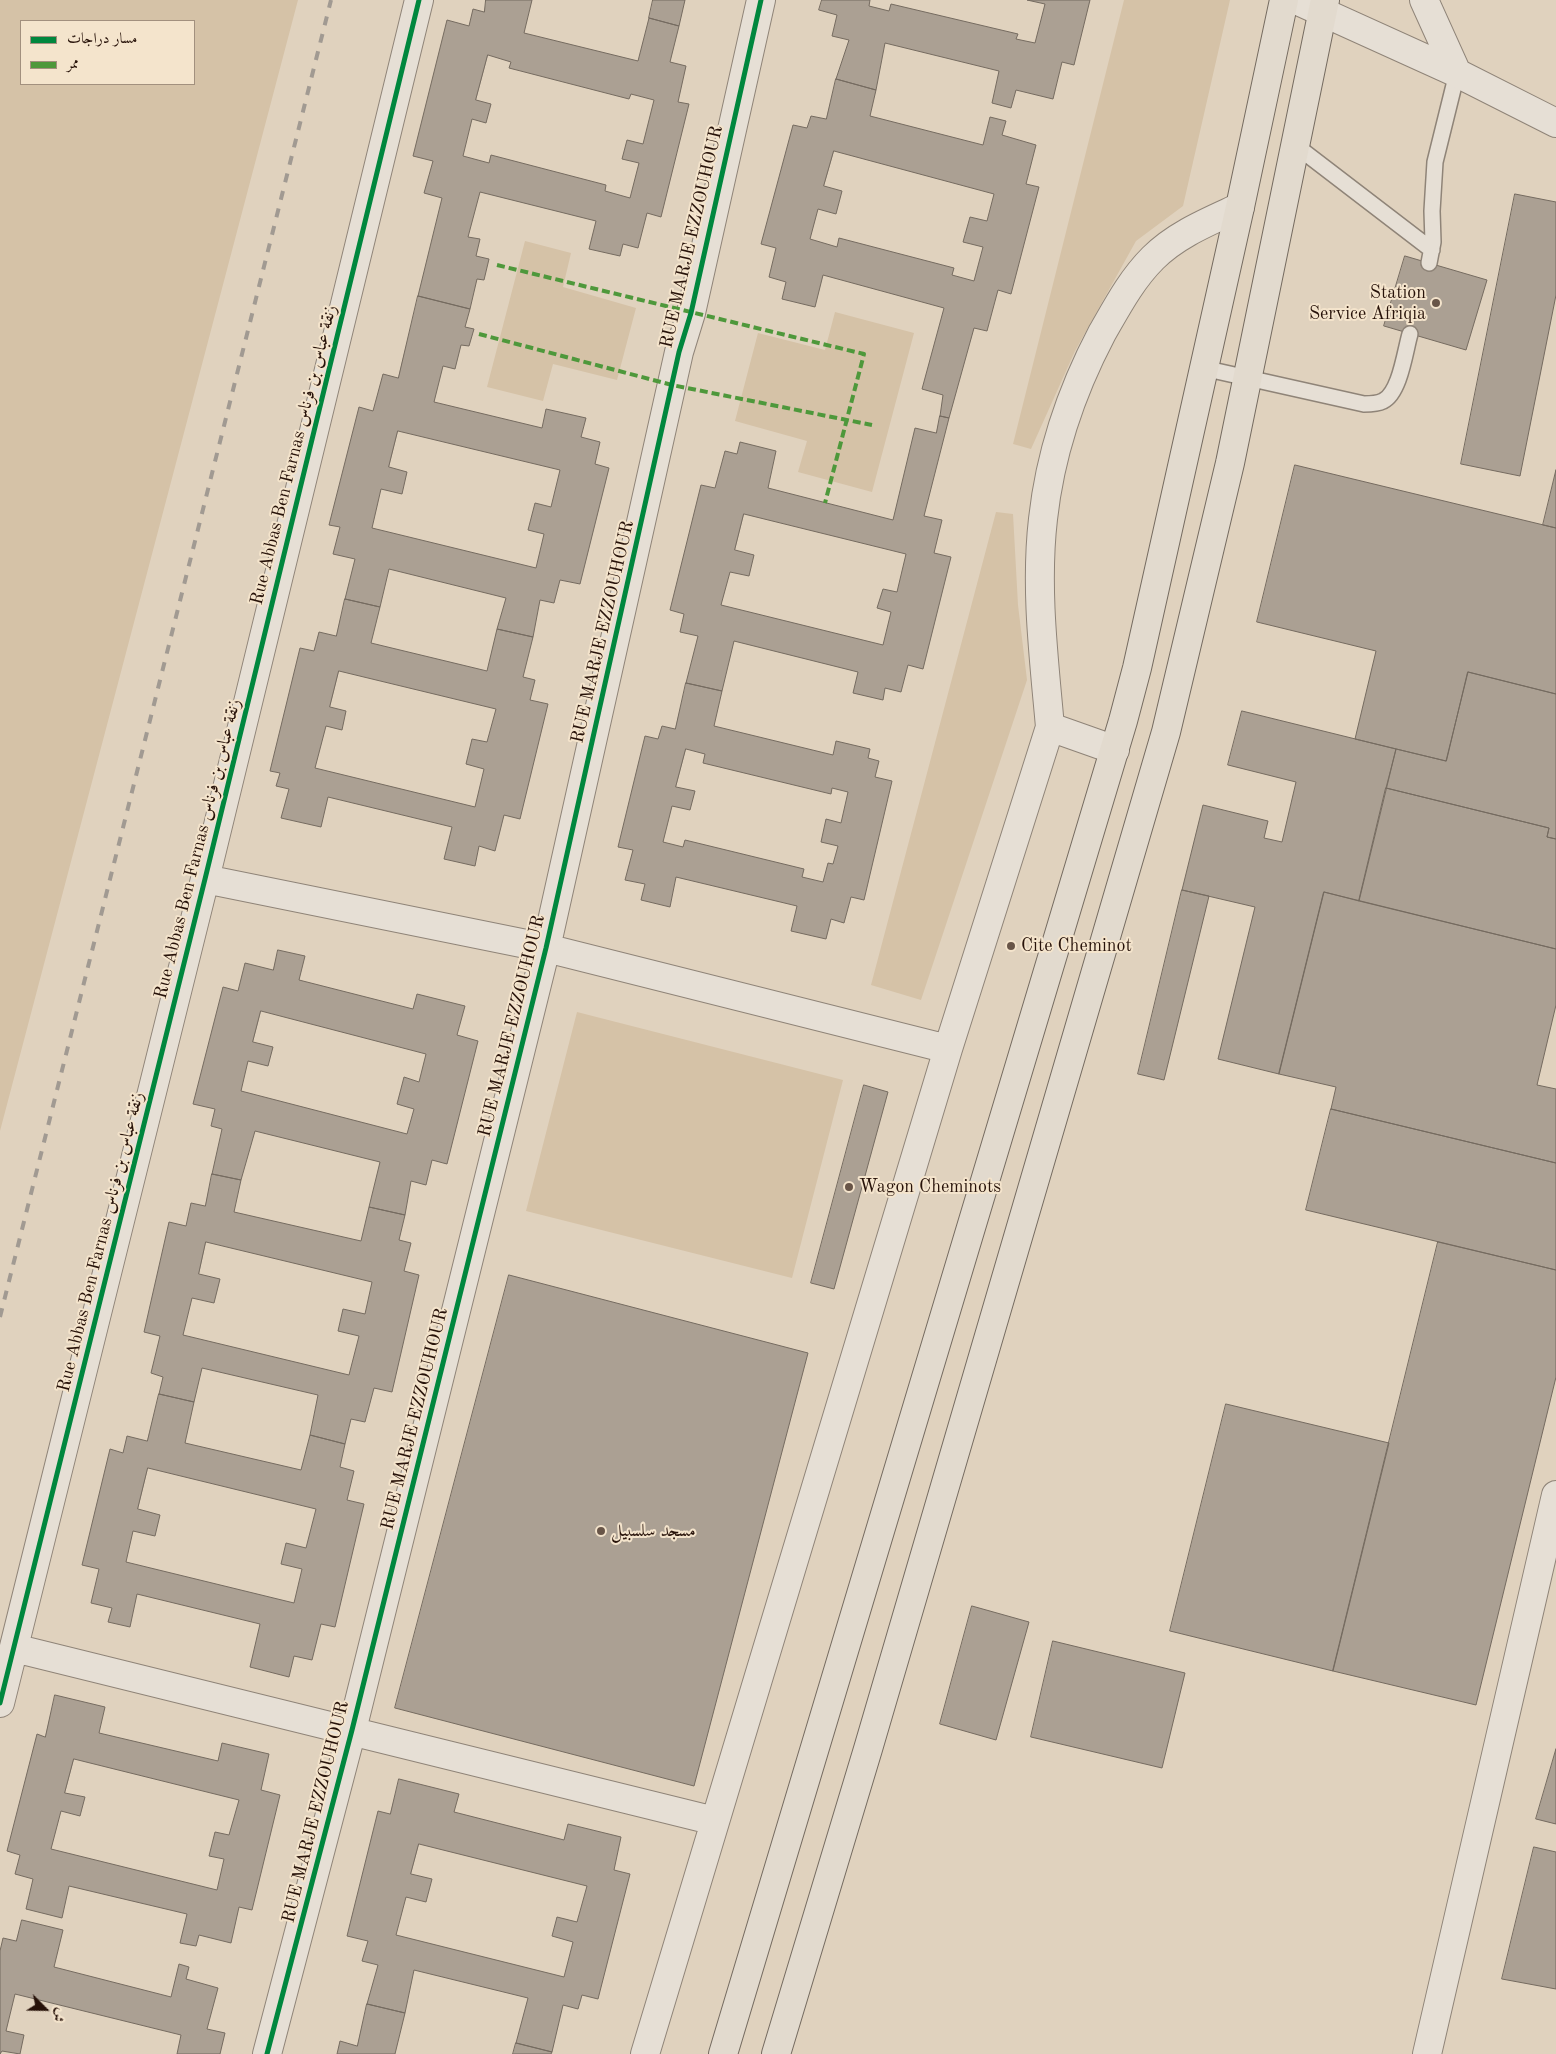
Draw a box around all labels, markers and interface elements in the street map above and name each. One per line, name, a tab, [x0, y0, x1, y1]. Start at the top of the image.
legend	[20, 20, 195, 85]
text: مسار دراجات	[67, 32, 137, 47]
text: ممر	[67, 57, 79, 72]
street label: RUE MARJE EZZOUHOUR	[656, 124, 728, 350]
place label: Station Service Afriqia	[1309, 282, 1426, 324]
marker: Station Service Afriqia	[1430, 297, 1442, 309]
street label: Rue Abbas Ben Farnas زنقة عباس بن فرناس	[246, 303, 342, 607]
street label: RUE MARJE EZZOUHOUR	[567, 519, 639, 745]
street label: Rue Abbas Ben Farnas زنقة عباس بن فرناس	[150, 697, 246, 1001]
street label: RUE MARJE EZZOUHOUR	[474, 913, 550, 1139]
place label: Cite Cheminot	[1021, 935, 1132, 957]
marker: Cite Cheminot	[1005, 940, 1017, 952]
street label: Rue Abbas Ben Farnas زنقة عباس بن فرناس	[53, 1090, 149, 1394]
place label: Wagon Cheminots	[859, 1176, 1001, 1198]
marker: Wagon Cheminots	[843, 1181, 855, 1193]
street label: RUE MARJE EZZOUHOUR	[377, 1306, 453, 1532]
place label: مسجد سلسبيل	[611, 1520, 696, 1542]
marker: مسجد سلسبيل	[595, 1525, 607, 1537]
street label: RUE MARJE EZZOUHOUR	[278, 1699, 354, 1925]
north arrow	[20, 1984, 70, 2034]
text: ش	[50, 2006, 68, 2024]

